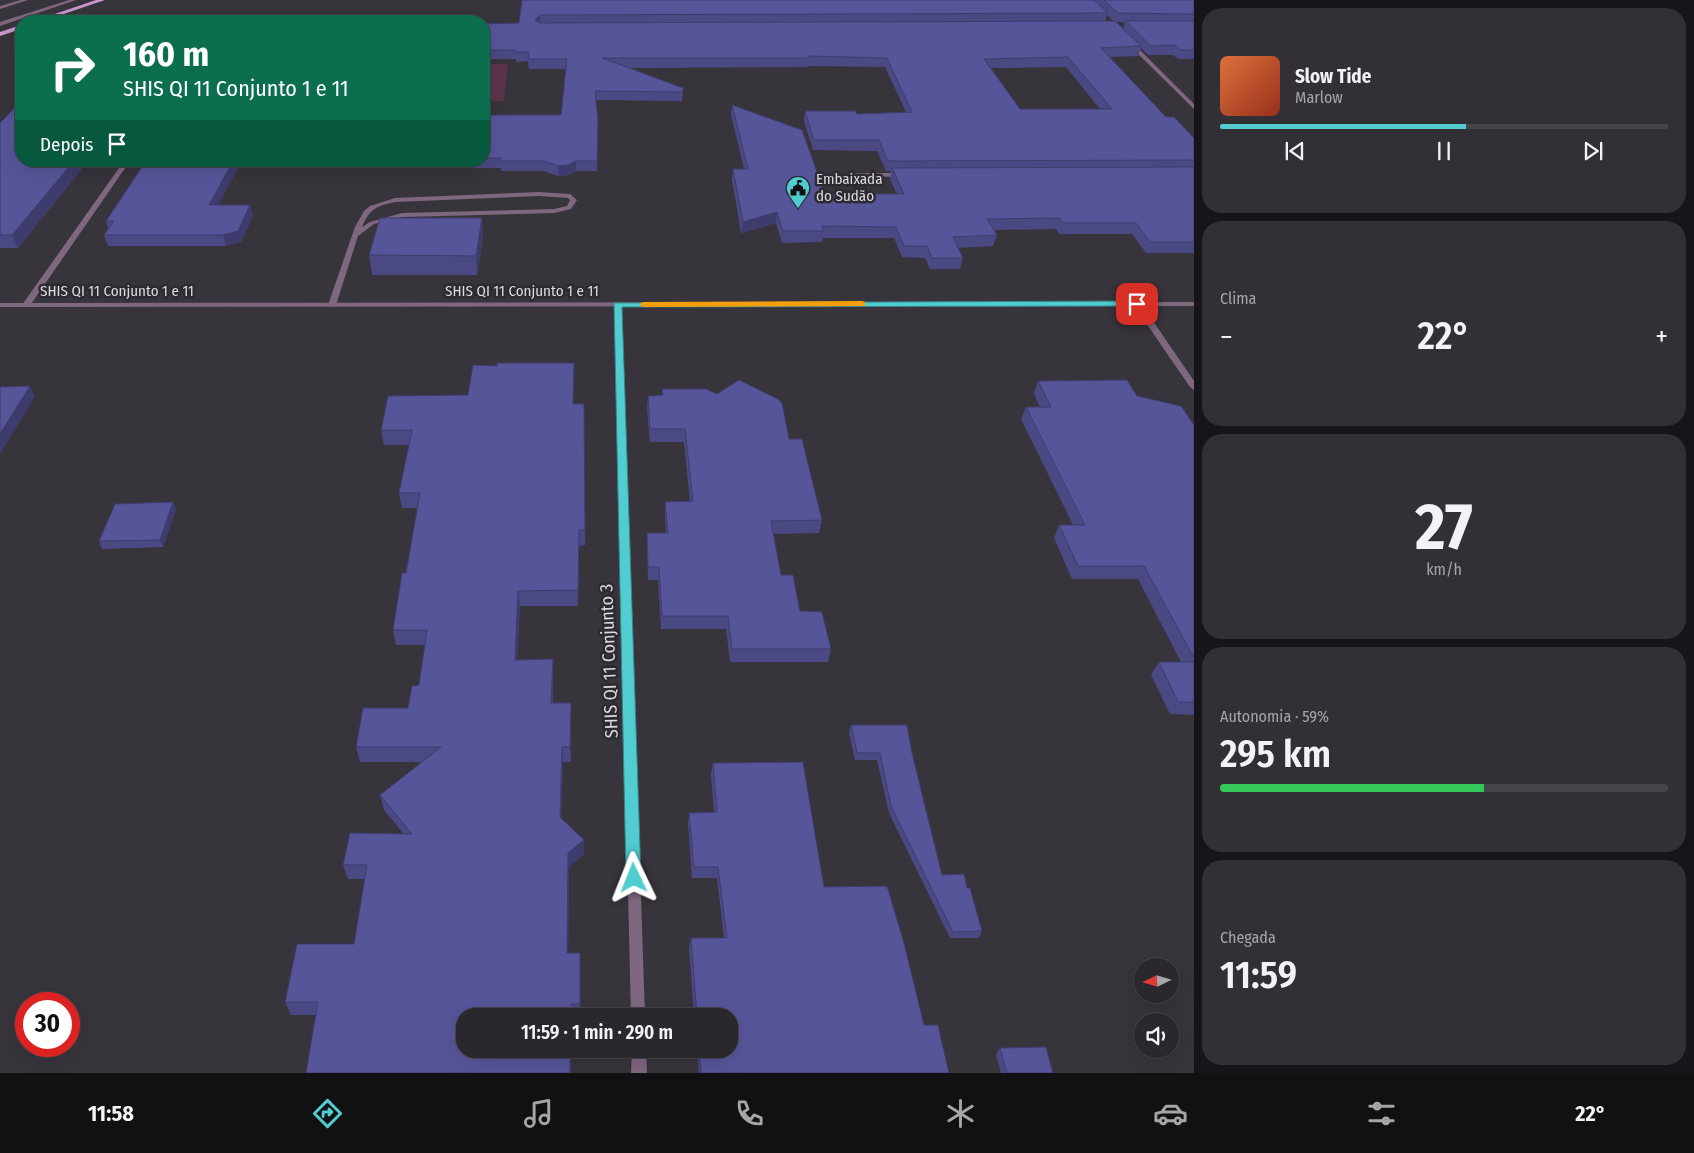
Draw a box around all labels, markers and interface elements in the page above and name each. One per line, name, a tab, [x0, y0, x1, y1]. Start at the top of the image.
text: 160 m	[123, 33, 209, 75]
icon: right	[40, 35, 105, 100]
text: Slow Tide	[1295, 65, 1371, 88]
text: SHIS QI 11 Conjunto 1 e 11	[123, 75, 349, 102]
text: Marlow	[1295, 88, 1343, 107]
icon: arrive	[103, 130, 131, 158]
text: Depois	[40, 133, 93, 156]
icon: previous	[1281, 137, 1309, 165]
icon: pause	[1430, 137, 1458, 165]
icon: next	[1579, 137, 1607, 165]
place label: Embaixada do Sudão	[816, 170, 882, 205]
public building icon: Embaixada do Sudão	[785, 175, 811, 209]
street label: SHIS QI 11 Conjunto 1 e 11	[40, 282, 194, 300]
street label: SHIS QI 11 Conjunto 1 e 11	[445, 282, 599, 300]
pin	[1116, 283, 1158, 325]
text: Clima	[1220, 289, 1256, 308]
icon: arrive	[1123, 290, 1151, 318]
text: 22°	[1418, 313, 1470, 359]
text: −	[1220, 320, 1233, 353]
text: +	[1655, 320, 1668, 353]
text: 27	[1415, 488, 1473, 566]
text: km/h	[1426, 560, 1462, 579]
street label: SHIS QI 11 Conjunto 3	[595, 583, 623, 739]
text: Autonomia · 59%	[1220, 707, 1329, 726]
text: 295 km	[1220, 731, 1331, 777]
position arrow	[607, 851, 659, 903]
text: Chegada	[1220, 928, 1276, 947]
text: 11:59	[1220, 952, 1297, 998]
north arrow	[1134, 958, 1179, 1002]
map controls	[1134, 958, 1179, 1058]
speed limit sign: 30	[15, 992, 80, 1057]
button: sound	[1134, 1013, 1179, 1058]
text: 11:59 · 1 min · 290 m	[521, 1021, 673, 1044]
icon: directions	[310, 1096, 345, 1131]
icon: music	[521, 1096, 556, 1131]
icon: phone	[732, 1096, 767, 1131]
icon: climate	[943, 1096, 978, 1131]
icon: car	[1153, 1096, 1188, 1131]
icon: filters	[1364, 1096, 1399, 1131]
text: 11:58	[88, 1100, 134, 1127]
text: 22°	[1575, 1100, 1606, 1127]

